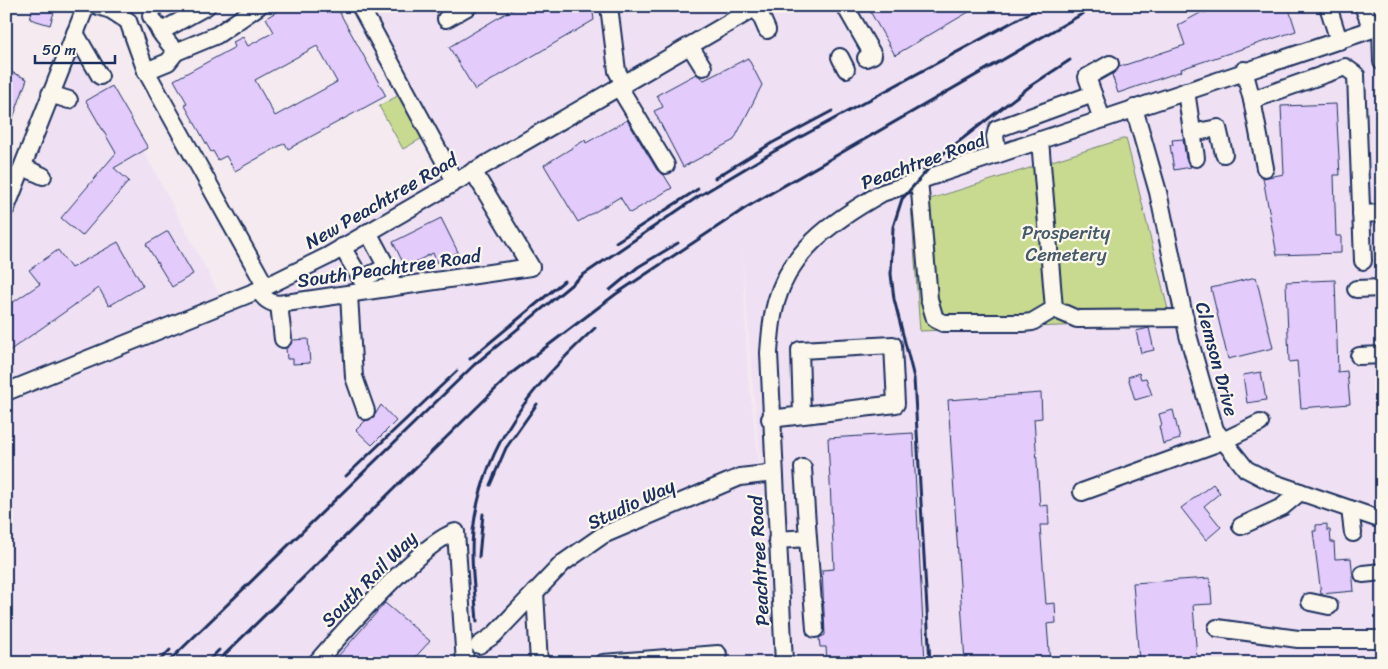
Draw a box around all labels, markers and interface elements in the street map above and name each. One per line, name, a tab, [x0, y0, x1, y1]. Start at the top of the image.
scale bar	[35, 32, 115, 64]
text: 50 m	[42, 37, 77, 63]
street label: Peachtree Road	[856, 123, 992, 199]
street label: New Peachtree Road	[298, 143, 465, 258]
park label: Prosperity Cemetery	[1022, 216, 1111, 271]
street label: South Peachtree Road	[295, 239, 485, 297]
street label: Clemson Drive	[1186, 298, 1248, 420]
street label: Studio Way	[581, 469, 681, 539]
street label: Peachtree Road	[739, 493, 779, 627]
street label: South Rail Way	[313, 523, 425, 635]

